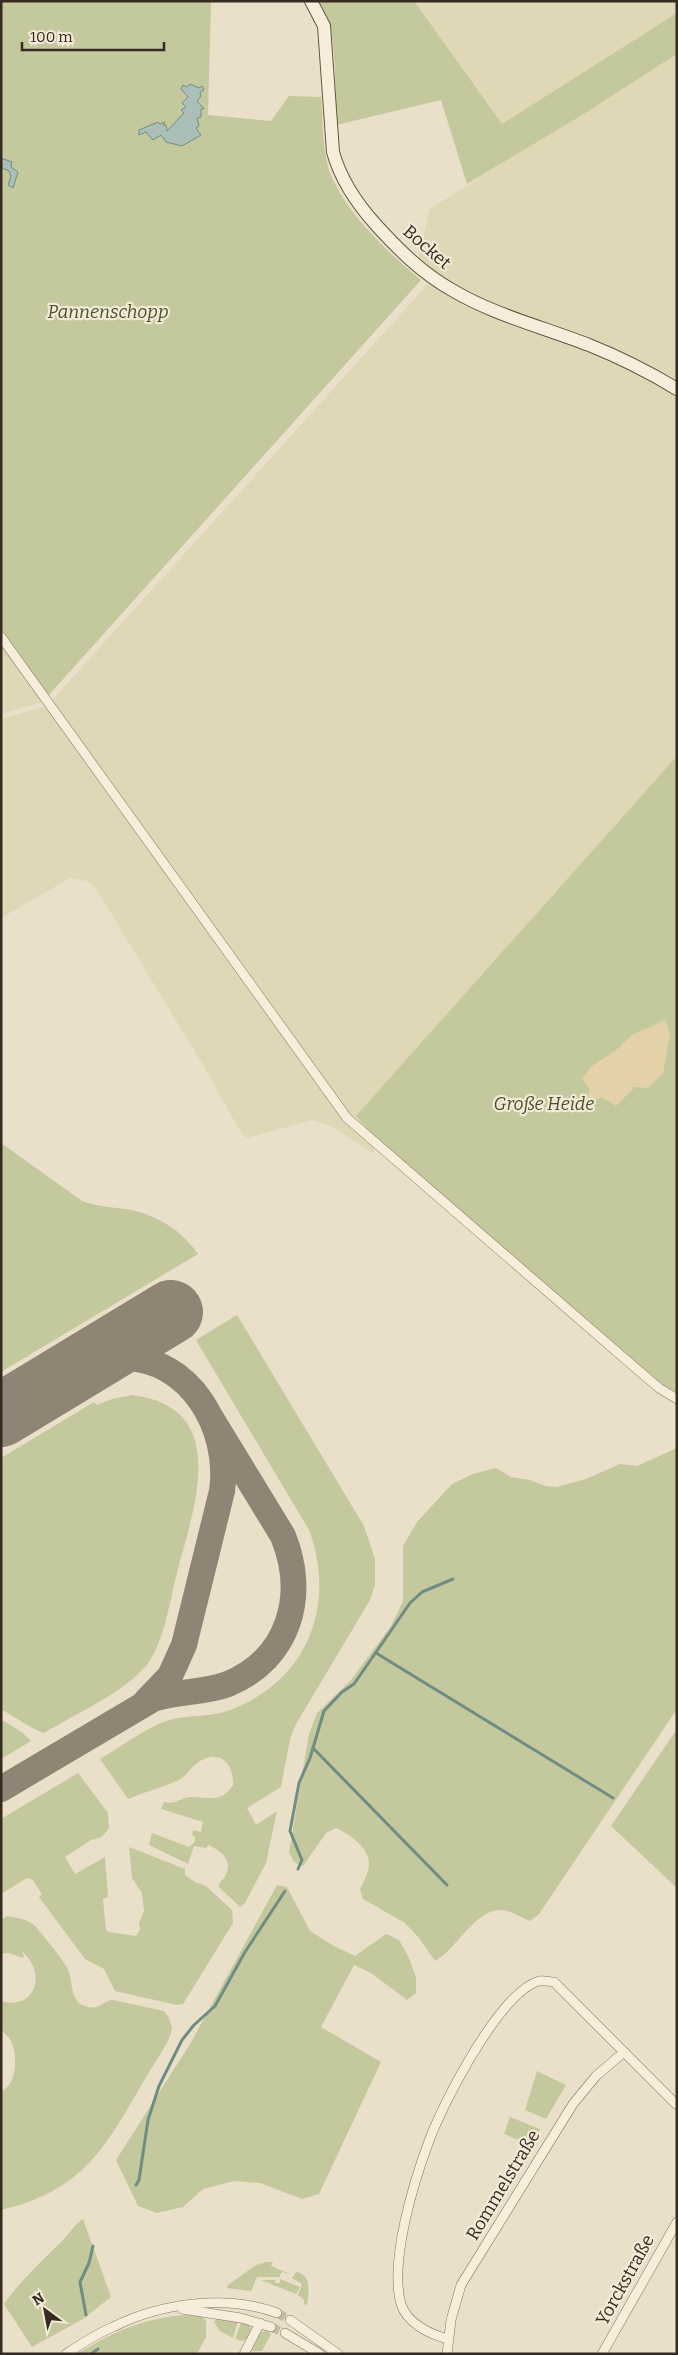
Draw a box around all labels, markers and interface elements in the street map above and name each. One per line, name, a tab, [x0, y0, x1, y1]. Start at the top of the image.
scale bar	[22, 20, 165, 52]
text: 100 m	[30, 28, 73, 46]
street label: Bocket	[398, 220, 456, 274]
park label: Pannenschopp	[48, 301, 168, 323]
park label: Große Heide	[494, 1093, 594, 1115]
street label: Rommelstraße	[461, 2126, 545, 2244]
street label: Yorckstraße	[591, 2231, 659, 2329]
north arrow	[20, 2285, 70, 2335]
text: N	[29, 2289, 48, 2309]

